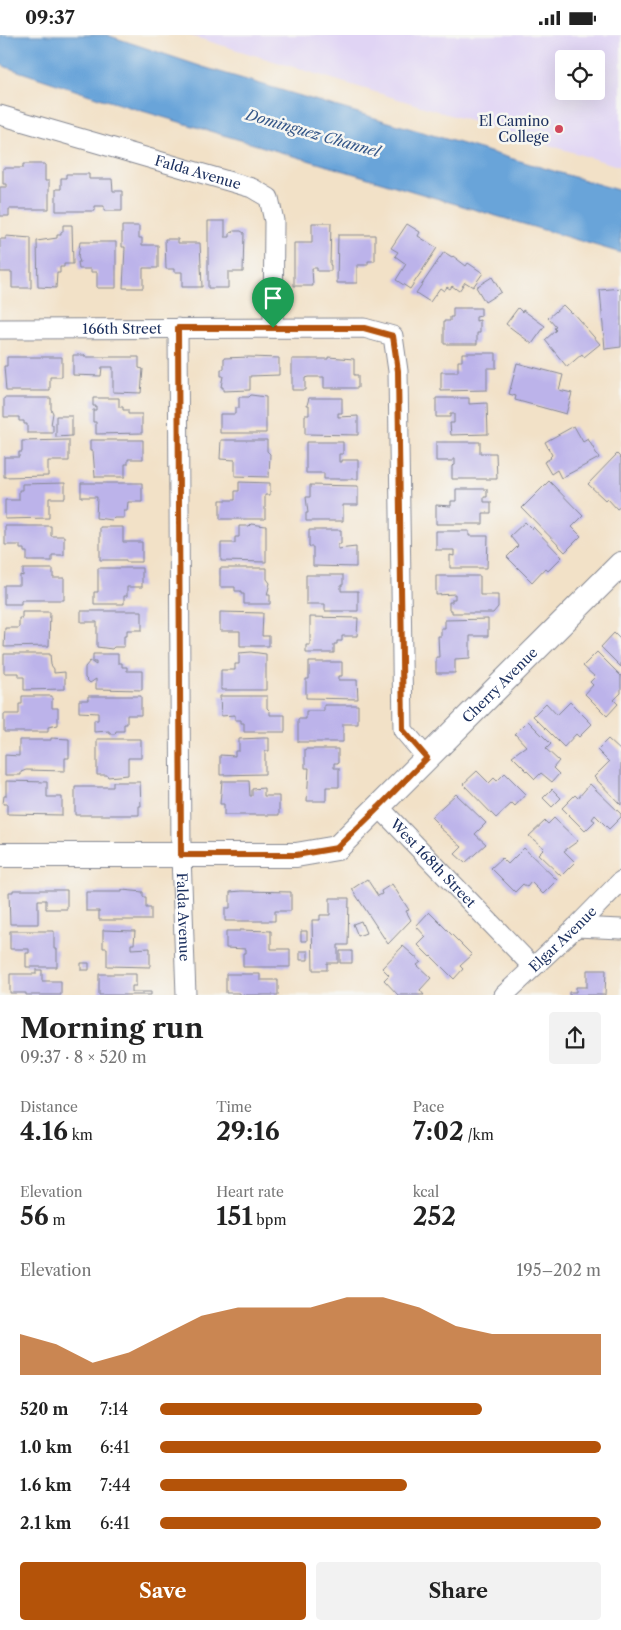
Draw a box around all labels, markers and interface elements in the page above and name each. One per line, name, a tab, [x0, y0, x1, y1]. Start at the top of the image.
text: 09:37	[25, 6, 75, 29]
map controls	[555, 50, 605, 100]
button: locate	[555, 50, 605, 100]
water label: Dominguez Channel	[243, 104, 384, 162]
place label: El Camino College	[479, 112, 549, 146]
marker: El Camino College	[553, 123, 565, 135]
street label: Falda Avenue	[153, 151, 243, 193]
pin	[252, 277, 294, 328]
icon: arrive	[259, 284, 287, 312]
street label: 166th Street	[82, 320, 162, 338]
street label: Cherry Avenue	[458, 643, 542, 727]
street label: West 168th Street	[386, 814, 480, 911]
street label: Falda Avenue	[173, 872, 194, 962]
street label: Elgar Avenue	[525, 902, 600, 976]
text: Morning run	[20, 1011, 204, 1045]
button: share	[549, 1012, 601, 1064]
text: 09:37 · 8 × 520 m	[20, 1047, 147, 1067]
text: Distance	[20, 1098, 78, 1116]
text: Time	[216, 1098, 252, 1116]
text: Pace	[413, 1098, 444, 1116]
text: 4.16	[20, 1116, 68, 1147]
text: 29:16	[216, 1116, 280, 1147]
text: 7:02	[413, 1116, 464, 1147]
text: km	[68, 1126, 93, 1144]
text: /km	[464, 1126, 494, 1144]
text: Elevation	[20, 1183, 83, 1201]
text: Heart rate	[216, 1183, 284, 1201]
text: kcal	[413, 1183, 439, 1201]
text: 56	[20, 1201, 49, 1232]
text: 151	[216, 1201, 253, 1232]
text: 252	[413, 1201, 456, 1232]
text: m	[49, 1211, 66, 1229]
text: bpm	[253, 1211, 287, 1229]
text: Elevation	[20, 1260, 91, 1280]
text: 195–202 m	[517, 1260, 601, 1280]
text: 520 m	[20, 1399, 68, 1419]
text: 7:14	[100, 1399, 128, 1419]
text: 1.0 km	[20, 1437, 72, 1457]
text: 6:41	[100, 1437, 130, 1457]
text: 1.6 km	[20, 1475, 72, 1495]
text: 7:44	[100, 1475, 131, 1495]
text: 2.1 km	[20, 1513, 72, 1533]
text: 6:41	[100, 1513, 130, 1533]
button: Save	[20, 1562, 306, 1620]
button: Share	[316, 1562, 601, 1620]

